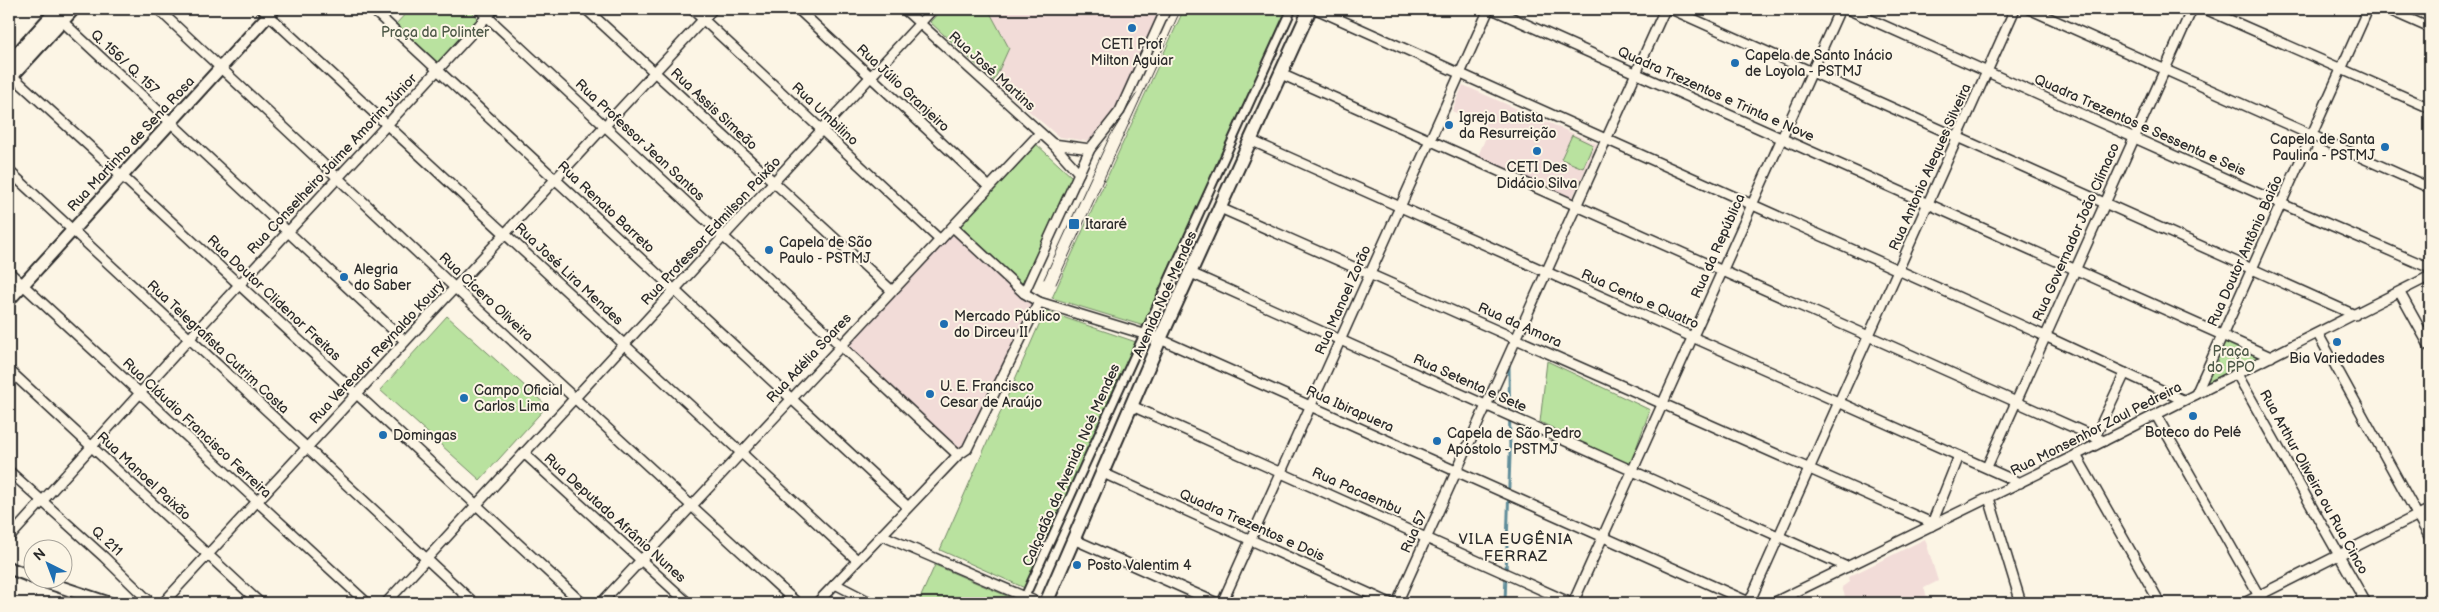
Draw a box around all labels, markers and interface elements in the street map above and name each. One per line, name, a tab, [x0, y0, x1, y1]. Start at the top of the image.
marker: CETI Prof Milton Aguiar	[1126, 22, 1138, 34]
park label: Praça da Polinter	[381, 24, 490, 41]
street label: Q. 156/ Q. 157	[87, 26, 163, 98]
street label: Rua José Martins	[945, 28, 1039, 114]
place label: CETI Prof Milton Aguiar	[1091, 36, 1174, 69]
street label: Rua Júlio Granjeiro	[853, 41, 953, 135]
street label: Quadra Trezentos e Trinta e Nove	[1615, 43, 1817, 145]
place label: Capela de Santo Inácio de Loyola - PSTMJ	[1745, 47, 1893, 80]
marker: Capela de Santo Inácio de Loyola - PSTMJ	[1729, 57, 1741, 69]
street label: Rua Assis Simeão	[667, 64, 761, 154]
street label: Rua Conselheiro Jaime Amorim Júnior	[244, 69, 421, 258]
street label: Quadra Trezentos e Sessenta e Seis	[2032, 71, 2248, 180]
street label: Rua Martinho de Sena Rosa	[64, 73, 198, 215]
street label: Rua Professor Jean Santos	[572, 76, 708, 204]
street label: Rua Umbilino	[788, 79, 862, 149]
street label: Rua Antonio Aleques Silveira	[1885, 81, 1975, 253]
place label: Igreja Batista da Resurreição	[1459, 109, 1557, 142]
marker: Igreja Batista da Resurreição	[1443, 119, 1455, 131]
place label: Capela de Santa Paulina - PSTMJ	[2270, 131, 2375, 164]
street label: Rua Governador João Clímaco	[2029, 140, 2123, 324]
marker: Capela de Santa Paulina - PSTMJ	[2379, 141, 2391, 153]
marker: CETI Des Didácio Silva	[1531, 145, 1543, 157]
street label: Rua Professor Edmilson Paixão	[638, 153, 784, 309]
street label: Rua Renato Barreto	[554, 158, 658, 256]
place label: CETI Des Didácio Silva	[1497, 159, 1578, 192]
street label: Rua Doutor Antônio Baião	[2204, 173, 2286, 329]
street label: Rua da República	[1687, 191, 1749, 301]
place label: Itararé	[1085, 216, 1128, 233]
marker: Itararé	[1067, 217, 1081, 231]
street label: Rua José Lira Mendes	[511, 219, 627, 329]
street label: Avenida Noé Mendes	[1130, 228, 1200, 360]
street label: Rua Doutor Clidenor Freitas	[204, 232, 344, 364]
place label: Capela de São Paulo - PSTMJ	[779, 234, 872, 267]
street label: Rua Manoel Zorão	[1311, 243, 1375, 357]
marker: Capela de São Paulo - PSTMJ	[763, 244, 775, 256]
street label: Rua Cícero Oliveira	[435, 249, 537, 345]
place label: Alegria do Saber	[354, 261, 412, 294]
street label: Rua Cento e Quatro	[1579, 265, 1701, 333]
marker: Alegria do Saber	[338, 271, 350, 283]
street label: Rua Vereador Reynaldo Koury	[306, 276, 449, 427]
street label: Rua Telegrafista Cutrim Costa	[143, 277, 293, 417]
street label: Rua da Amora	[1475, 299, 1565, 351]
place label: Mercado Público do Dirceu II	[954, 308, 1061, 341]
street label: Rua Adélia Soares	[763, 310, 855, 406]
marker: Mercado Público do Dirceu II	[938, 318, 950, 330]
marker: Bia Variedades	[2331, 336, 2343, 348]
park label: Praça do PPO	[2207, 343, 2255, 376]
street label: Rua Setenta e Sete	[1411, 350, 1529, 416]
place label: Bia Variedades	[2289, 350, 2385, 367]
street label: Rua Cláudio Francisco Ferreira	[119, 355, 275, 502]
street label: Calçadão da Avenida Noé Mendes	[1019, 361, 1124, 569]
place label: U. E. Francisco Cesar de Araújo	[940, 378, 1042, 411]
street label: Rua Monsenhor Zaul Pedreira	[2008, 378, 2185, 480]
place label: Campo Oficial Carlos Lima	[474, 382, 563, 415]
street label: Rua Ibirapuera	[1303, 382, 1397, 436]
street label: Rua Arthur Oliveira ou Rua Cinco	[2256, 387, 2372, 577]
marker: U. E. Francisco Cesar de Araújo	[924, 388, 936, 400]
marker: Campo Oficial Carlos Lima	[458, 392, 470, 404]
marker: Boteco do Pelé	[2187, 410, 2199, 422]
place label: Boteco do Pelé	[2145, 424, 2242, 441]
place label: Capela de São Pedro Apóstolo - PSTMJ	[1447, 425, 1581, 458]
place label: Domingas	[393, 427, 457, 444]
street label: Rua Manoel Paixão	[94, 428, 194, 524]
marker: Domingas	[377, 429, 389, 441]
marker: Capela de São Pedro Apóstolo - PSTMJ	[1431, 435, 1443, 447]
street label: Rua Deputado Afrânio Nunes	[541, 450, 689, 586]
street label: Rua Pacaembu	[1309, 464, 1405, 518]
street label: Quadra Trezentos e Dois	[1177, 485, 1327, 565]
street label: Rua 57	[1397, 508, 1431, 556]
street label: Q. 211	[88, 522, 126, 560]
district label: VILA EUGÊNIA FERRAZ	[1459, 530, 1573, 566]
north arrow	[22, 540, 72, 590]
text: N	[30, 545, 49, 565]
place label: Posto Valentim 4	[1087, 557, 1192, 574]
marker: Posto Valentim 4	[1071, 559, 1083, 571]

